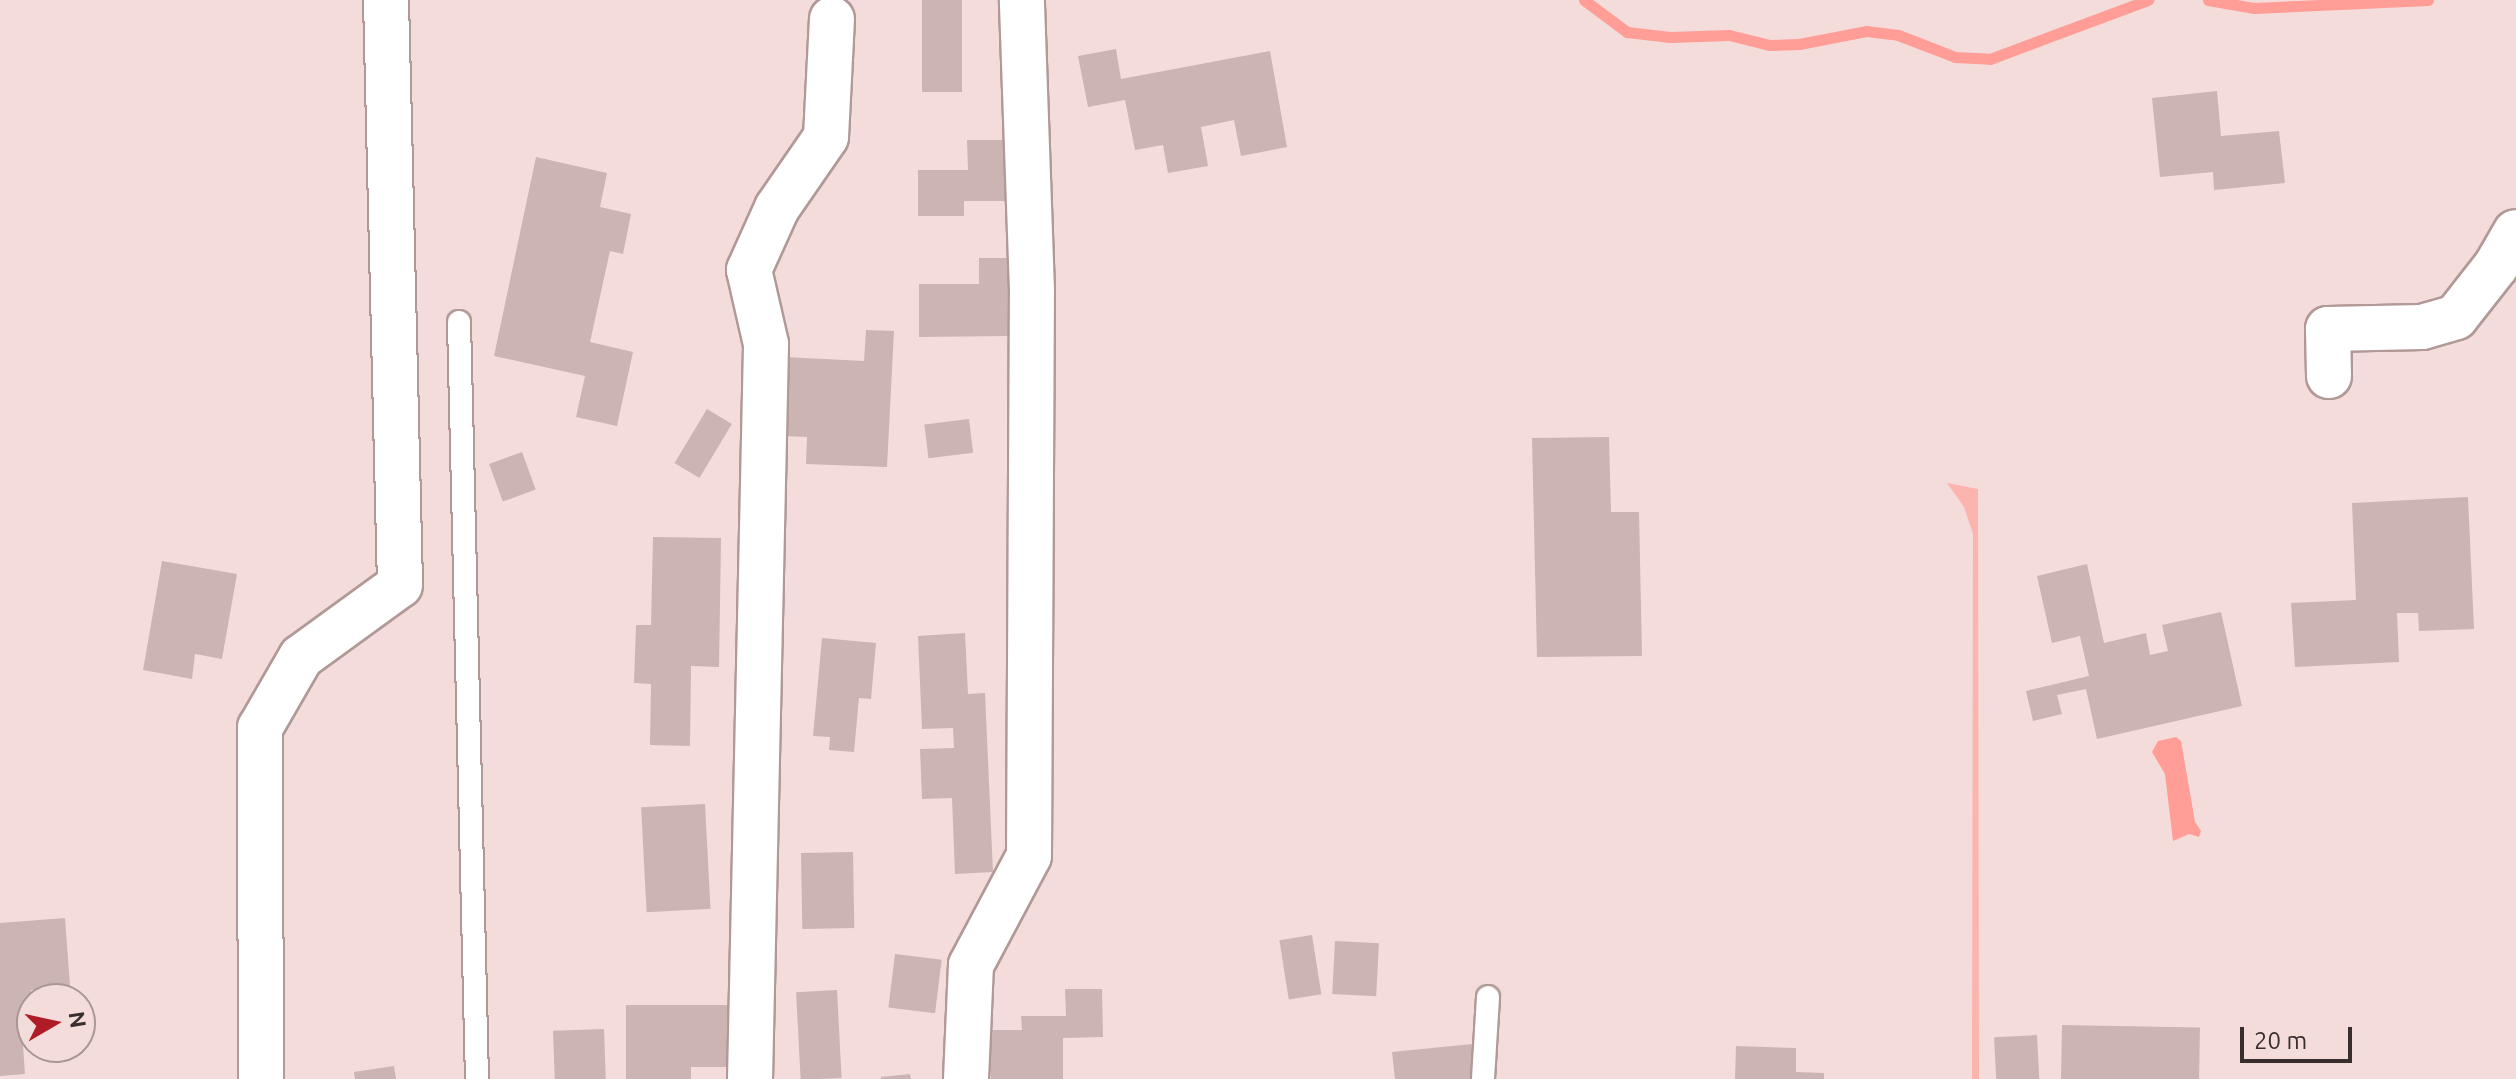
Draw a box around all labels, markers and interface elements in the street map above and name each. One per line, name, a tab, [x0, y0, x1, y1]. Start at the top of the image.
north arrow	[16, 983, 96, 1063]
text: N	[65, 1009, 92, 1030]
scale bar	[2244, 1011, 2356, 1061]
text: 20 m	[2254, 1027, 2307, 1054]

